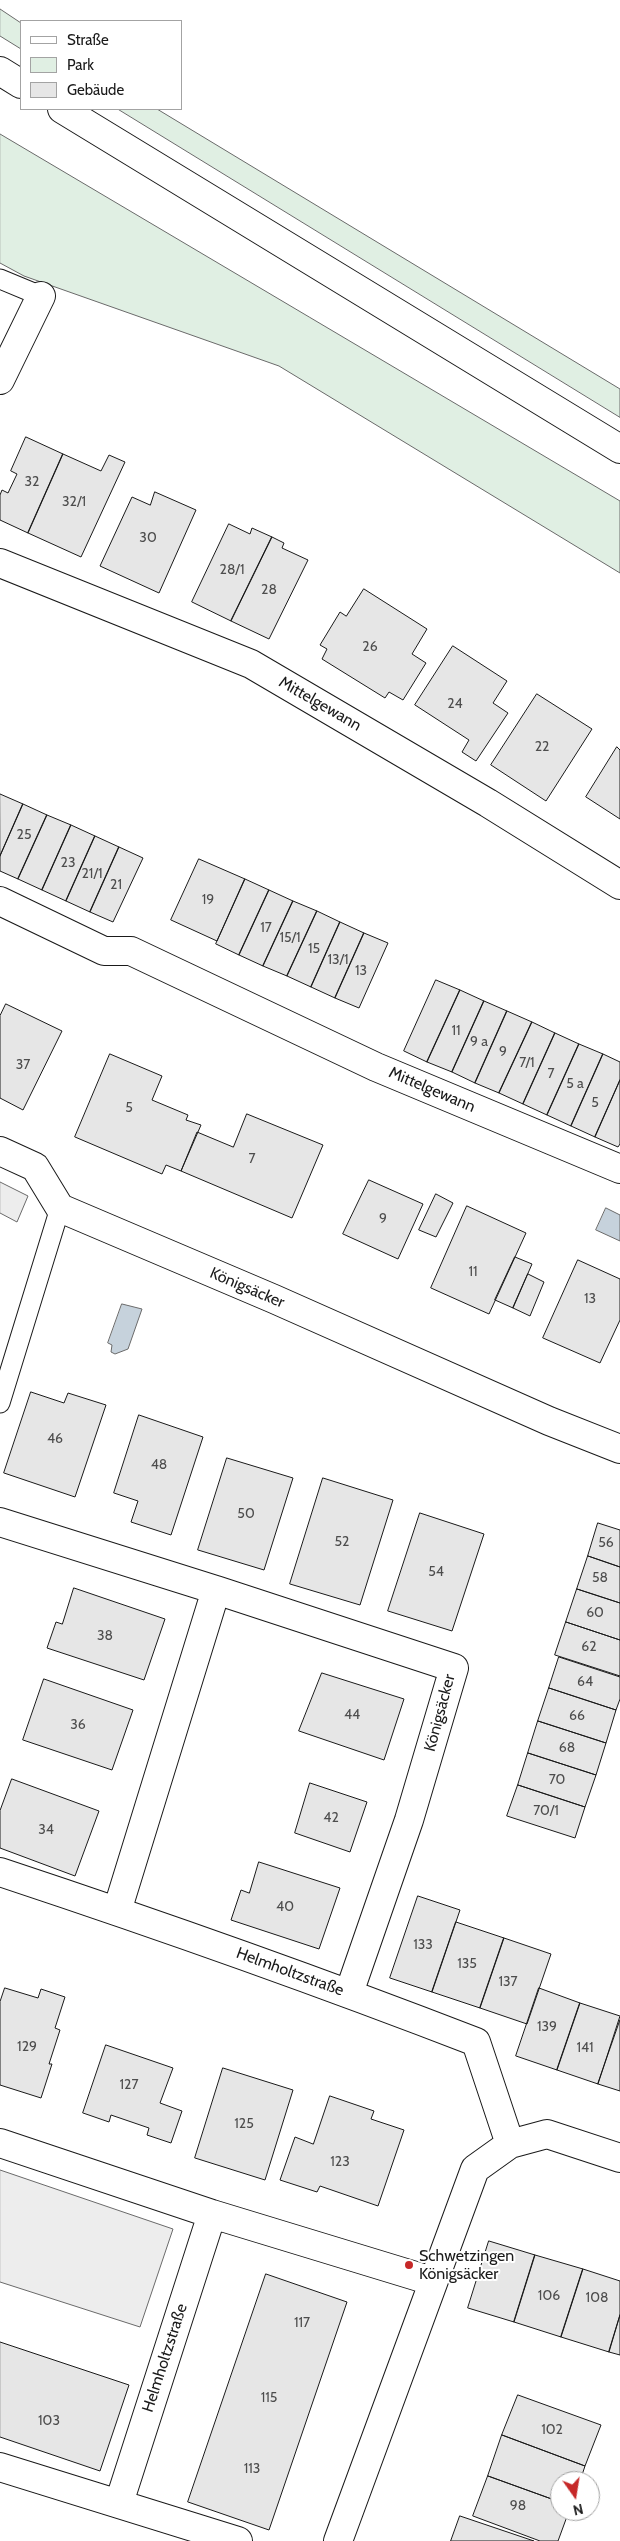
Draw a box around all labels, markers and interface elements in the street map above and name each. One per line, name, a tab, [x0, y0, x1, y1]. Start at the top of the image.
legend	[20, 20, 182, 110]
text: Straße	[67, 31, 109, 49]
text: Park	[67, 56, 94, 74]
text: Gebäude	[67, 81, 124, 99]
house number: 32	[25, 474, 39, 490]
house number: 32/1	[62, 494, 86, 510]
house number: 30	[139, 530, 157, 546]
house number: 28/1	[220, 562, 244, 578]
house number: 28	[261, 582, 277, 598]
house number: 26	[362, 639, 378, 655]
street label: Mittelgewann	[275, 673, 365, 735]
house number: 24	[447, 696, 463, 712]
house number: 22	[535, 739, 549, 755]
house number: 25	[17, 827, 31, 843]
house number: 23	[61, 855, 75, 871]
house number: 21/1	[82, 866, 102, 882]
house number: 21	[110, 877, 122, 893]
house number: 19	[202, 892, 214, 908]
house number: 17	[260, 920, 272, 936]
house number: 15/1	[279, 930, 301, 946]
house number: 15	[308, 941, 320, 957]
house number: 13/1	[327, 952, 349, 968]
house number: 13	[355, 963, 367, 979]
house number: 11	[451, 1023, 461, 1039]
house number: 9 a	[470, 1034, 488, 1050]
house number: 9	[499, 1044, 507, 1060]
house number: 7/1	[519, 1055, 535, 1071]
house number: 37	[16, 1057, 30, 1073]
street label: Mittelgewann	[386, 1063, 478, 1117]
house number: 7	[547, 1066, 555, 1082]
house number: 5 a	[566, 1076, 584, 1092]
house number: 5	[591, 1095, 599, 1111]
house number: 5	[125, 1100, 133, 1116]
house number: 7	[248, 1151, 256, 1167]
house number: 9	[379, 1211, 387, 1227]
street label: Königsäcker	[207, 1264, 287, 1312]
house number: 11	[468, 1264, 478, 1280]
house number: 13	[584, 1291, 596, 1307]
house number: 46	[47, 1431, 63, 1447]
house number: 48	[151, 1457, 167, 1473]
house number: 50	[237, 1506, 255, 1522]
house number: 52	[335, 1534, 349, 1550]
house number: 56	[598, 1535, 614, 1551]
house number: 54	[428, 1564, 444, 1580]
house number: 58	[592, 1570, 608, 1586]
house number: 60	[586, 1605, 604, 1621]
house number: 38	[97, 1628, 113, 1644]
house number: 62	[581, 1639, 597, 1655]
street label: Königsäcker	[420, 1672, 460, 1754]
house number: 64	[577, 1674, 593, 1690]
house number: 44	[344, 1707, 360, 1723]
house number: 66	[569, 1708, 585, 1724]
house number: 36	[70, 1717, 86, 1733]
house number: 68	[559, 1740, 575, 1756]
house number: 70	[549, 1772, 565, 1788]
house number: 70/1	[533, 1803, 559, 1819]
house number: 42	[323, 1810, 339, 1826]
house number: 34	[38, 1822, 54, 1838]
house number: 40	[276, 1899, 294, 1915]
house number: 133	[413, 1937, 433, 1953]
street label: Helmholtzstraße	[234, 1944, 346, 2000]
house number: 135	[457, 1956, 477, 1972]
house number: 137	[498, 1974, 518, 1990]
house number: 139	[537, 2019, 557, 2035]
house number: 129	[17, 2039, 37, 2055]
house number: 141	[576, 2040, 594, 2056]
house number: 127	[120, 2077, 138, 2093]
house number: 125	[234, 2116, 254, 2132]
house number: 123	[330, 2154, 350, 2170]
place label: Schwetzingen Königsäcker	[419, 2246, 514, 2284]
marker: Schwetzingen Königsäcker	[403, 2259, 415, 2271]
house number: 106	[538, 2288, 560, 2304]
house number: 108	[586, 2290, 608, 2306]
street label: Helmholtzstraße	[138, 2301, 192, 2415]
house number: 117	[294, 2315, 310, 2331]
house number: 115	[261, 2390, 277, 2406]
house number: 103	[38, 2413, 60, 2429]
house number: 102	[541, 2422, 563, 2438]
house number: 113	[244, 2461, 260, 2477]
north arrow	[550, 2471, 600, 2521]
house number: 98	[510, 2498, 526, 2514]
text: N	[571, 2500, 585, 2520]

